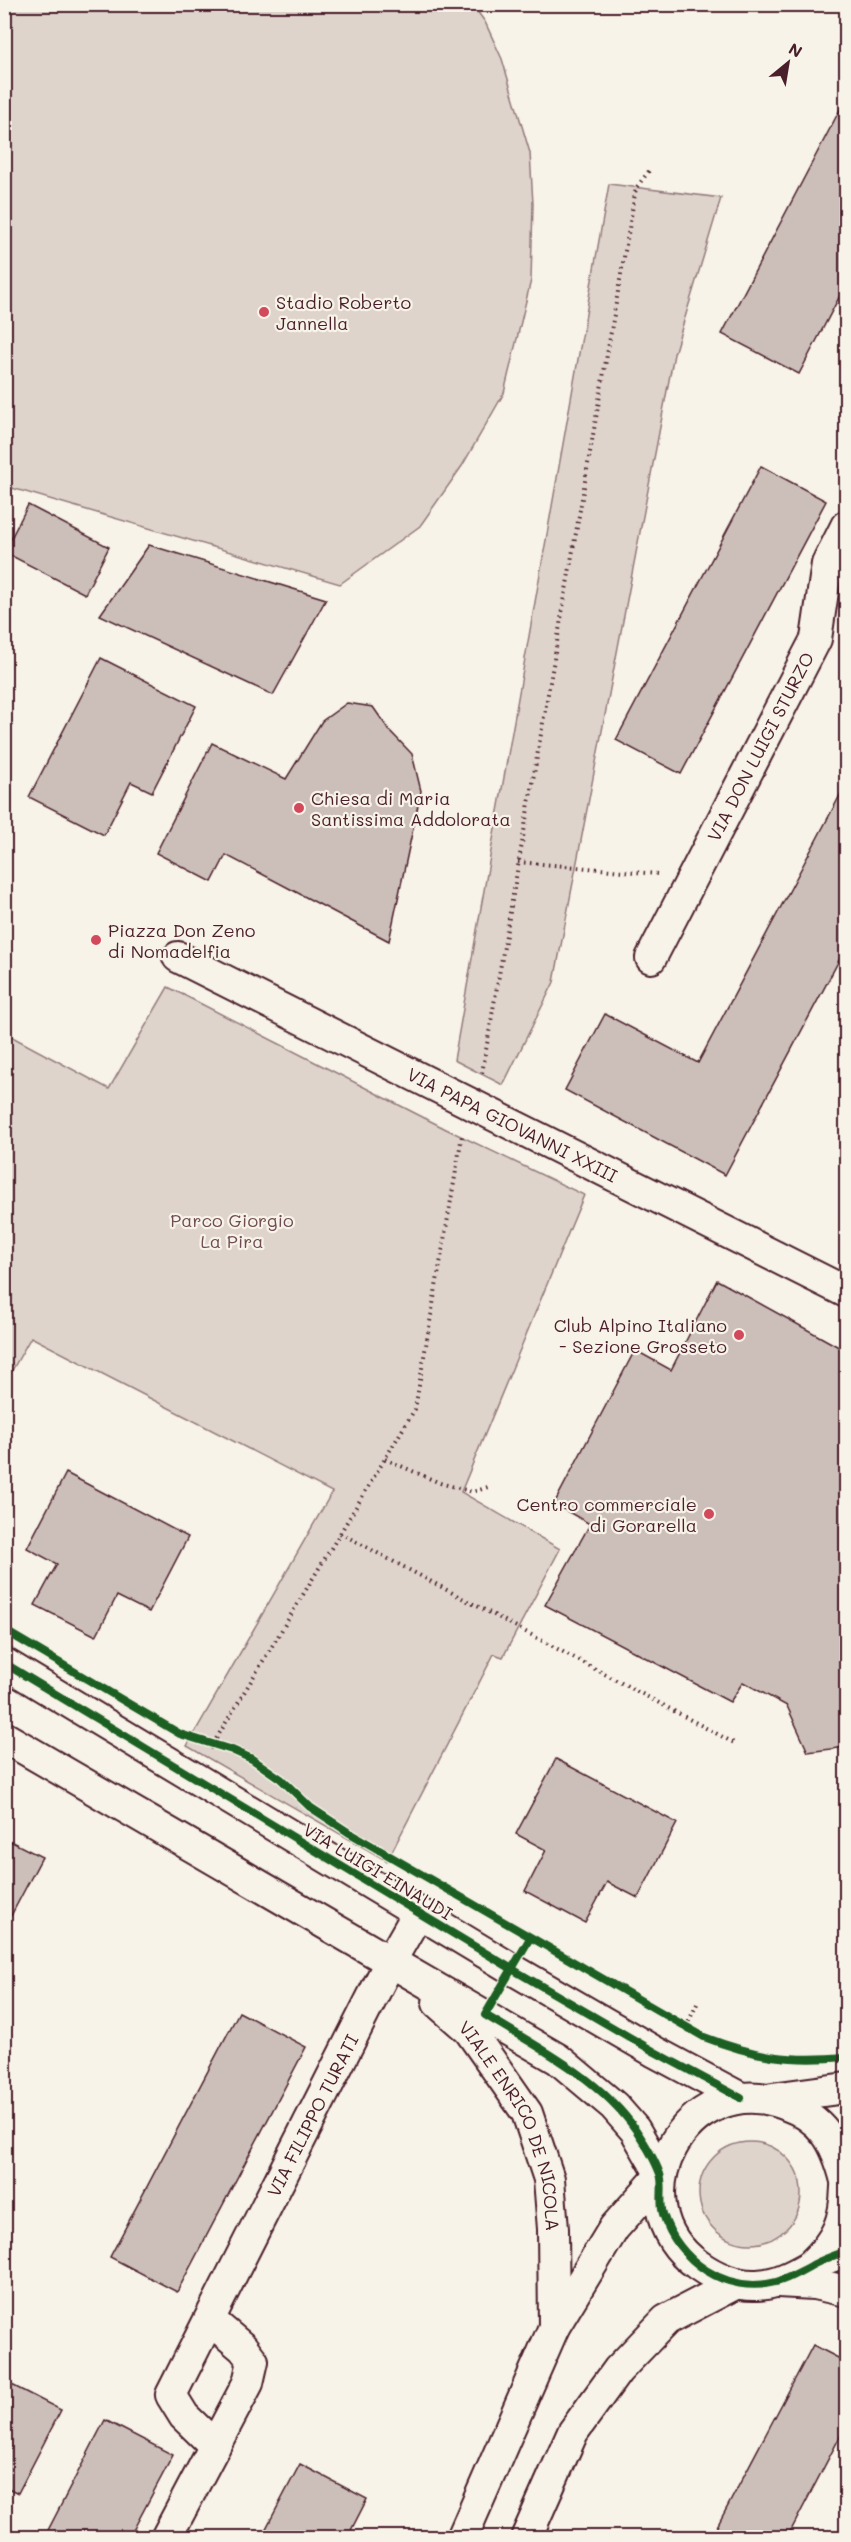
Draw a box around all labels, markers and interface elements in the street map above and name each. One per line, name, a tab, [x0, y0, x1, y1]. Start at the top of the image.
north arrow	[758, 33, 818, 93]
text: N	[785, 37, 806, 62]
place label: Stadio Roberto Jannella	[276, 290, 411, 335]
marker: Stadio Roberto Jannella	[257, 305, 271, 319]
street label: VIA DON LUIGI STURZO	[701, 648, 819, 845]
place label: Chiesa di Maria Santissima Addolorata	[311, 786, 511, 831]
marker: Chiesa di Maria Santissima Addolorata	[292, 801, 306, 815]
place label: Piazza Don Zeno di Nomadelfia	[108, 918, 256, 963]
marker: Piazza Don Zeno di Nomadelfia	[89, 933, 103, 947]
street label: VIA PAPA GIOVANNI XXIII	[403, 1062, 622, 1187]
park label: Parco Giorgio La Pira	[170, 1208, 294, 1253]
place label: Club Alpino Italiano - Sezione Grosseto	[554, 1313, 727, 1358]
marker: Club Alpino Italiano - Sezione Grosseto	[732, 1328, 746, 1342]
place label: Centro commerciale di Gorarella	[517, 1492, 697, 1537]
marker: Centro commerciale di Gorarella	[702, 1507, 716, 1521]
street label: VIA LUIGI EINAUDI	[299, 1817, 457, 1925]
street label: VIALE ENRICO DE NICOLA	[454, 2015, 565, 2232]
street label: VIA FILIPPO TURATI	[261, 2030, 363, 2201]

